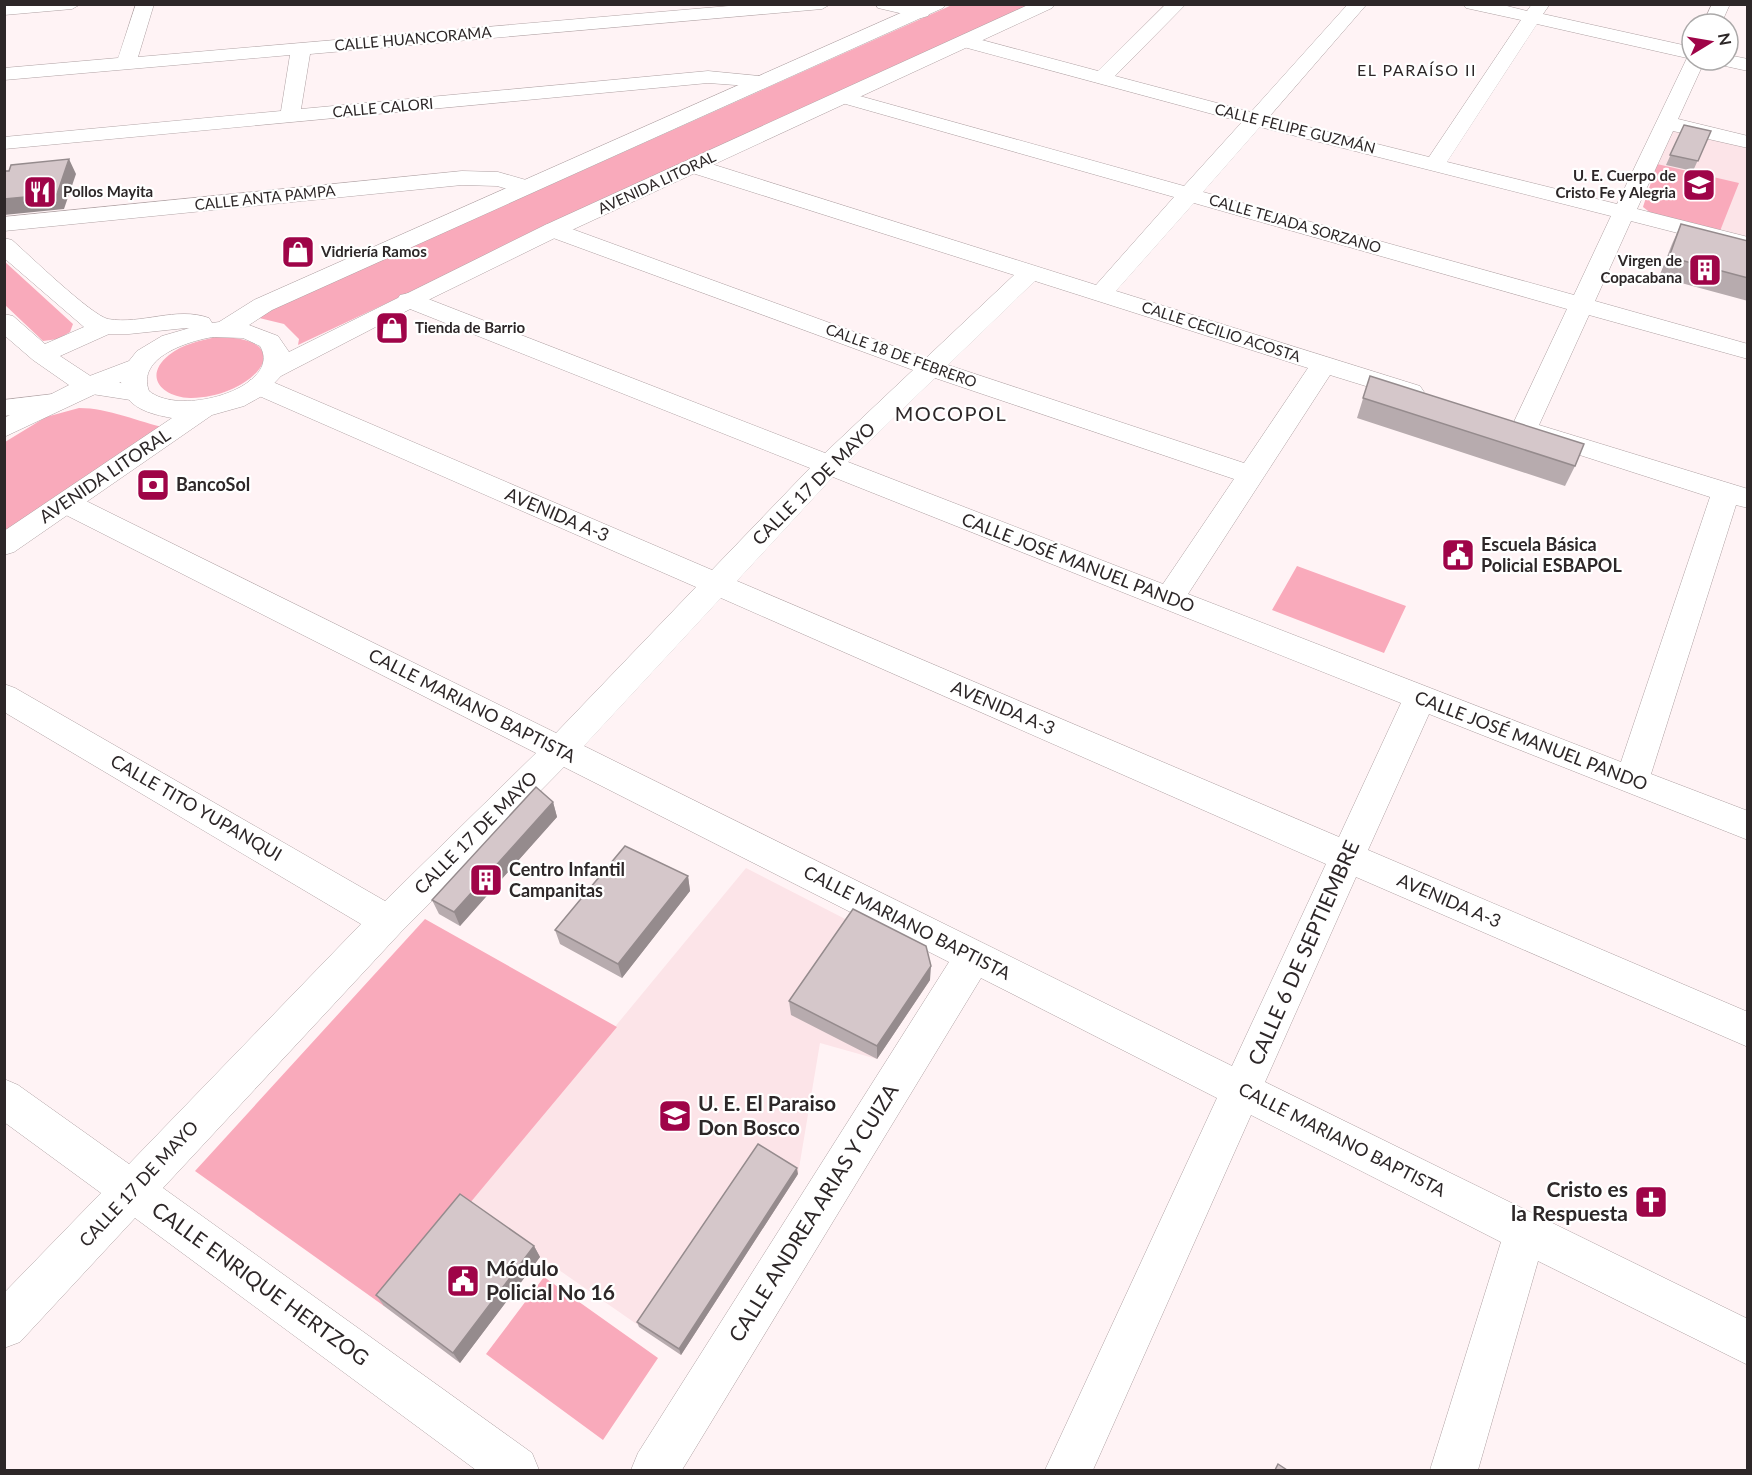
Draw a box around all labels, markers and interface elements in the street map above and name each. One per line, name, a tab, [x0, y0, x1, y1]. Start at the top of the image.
north arrow	[1680, 12, 1740, 72]
street label: CALLE HUANCORAMA	[334, 22, 493, 54]
text: N	[1715, 31, 1736, 47]
district label: EL PARAÍSO II	[1357, 60, 1477, 79]
street label: CALLE CALORI	[332, 94, 434, 120]
street label: CALLE FELIPE GUZMÁN	[1213, 99, 1378, 157]
street label: AVENIDA LITORAL	[595, 147, 719, 217]
place label: U. E. Cuerpo de Cristo Fe y Alegria	[1555, 166, 1676, 201]
school or university icon: U. E. Cuerpo de Cristo Fe y Alegria	[1681, 167, 1717, 203]
restaurant icon: Pollos Mayita	[22, 174, 58, 210]
street label: CALLE ANTA PAMPA	[194, 181, 337, 213]
place label: Pollos Mayita	[63, 182, 153, 200]
street label: CALLE TEJADA SORZANO	[1207, 190, 1383, 256]
shop icon: Vidriería Ramos	[280, 234, 316, 270]
place label: Vidriería Ramos	[320, 242, 427, 260]
place label: Virgen de Copacabana	[1600, 251, 1682, 286]
building icon: Virgen de Copacabana	[1687, 252, 1723, 288]
street label: CALLE CECILIO ACOSTA	[1140, 297, 1304, 365]
shop icon: Tienda de Barrio	[374, 310, 410, 346]
place label: Tienda de Barrio	[415, 318, 526, 336]
street label: CALLE 18 DE FEBRERO	[823, 319, 979, 391]
district label: MOCOPOL	[895, 401, 1007, 425]
street label: CALLE 17 DE MAYO	[747, 417, 879, 549]
street label: AVENIDA LITORAL	[35, 423, 174, 527]
bank icon: BancoSol	[135, 467, 171, 503]
place label: BancoSol	[176, 473, 250, 495]
street label: AVENIDA A-3	[502, 482, 613, 546]
street label: CALLE JOSÉ MANUEL PANDO	[959, 507, 1198, 617]
place label: Escuela Básica Policial ESBAPOL	[1481, 533, 1622, 576]
public building icon: Escuela Básica Policial ESBAPOL	[1440, 537, 1476, 573]
street label: CALLE MARIANO BAPTISTA	[365, 643, 580, 767]
street label: AVENIDA A-3	[948, 675, 1059, 739]
street label: CALLE JOSÉ MANUEL PANDO	[1412, 685, 1651, 795]
street label: CALLE TITO YUPANQUI	[107, 749, 286, 865]
street label: CALLE 17 DE MAYO	[409, 766, 541, 898]
street label: CALLE 6 DE SEPTIEMBRE	[1242, 836, 1364, 1069]
place label: Centro Infantil Campanitas	[509, 858, 625, 901]
street label: CALLE MARIANO BAPTISTA	[800, 860, 1015, 984]
building icon: Centro Infantil Campanitas	[468, 862, 504, 898]
street label: AVENIDA A-3	[1394, 868, 1505, 932]
street label: CALLE MARIANO BAPTISTA	[1235, 1077, 1450, 1201]
street label: CALLE ANDREA ARIAS Y CUIZA	[723, 1078, 903, 1346]
place label: U. E. El Paraiso Don Bosco	[698, 1090, 836, 1139]
school or university icon: U. E. El Paraiso Don Bosco	[657, 1098, 693, 1134]
street label: CALLE 17 DE MAYO	[74, 1116, 202, 1251]
place label: Cristo es la Respuesta	[1511, 1176, 1628, 1225]
church icon: Cristo es la Respuesta	[1633, 1184, 1669, 1220]
street label: CALLE ENRIQUE HERTZOG	[148, 1196, 374, 1370]
place label: Módulo Policial No 16	[486, 1255, 615, 1304]
public building icon: Módulo Policial No 16	[445, 1263, 481, 1299]

